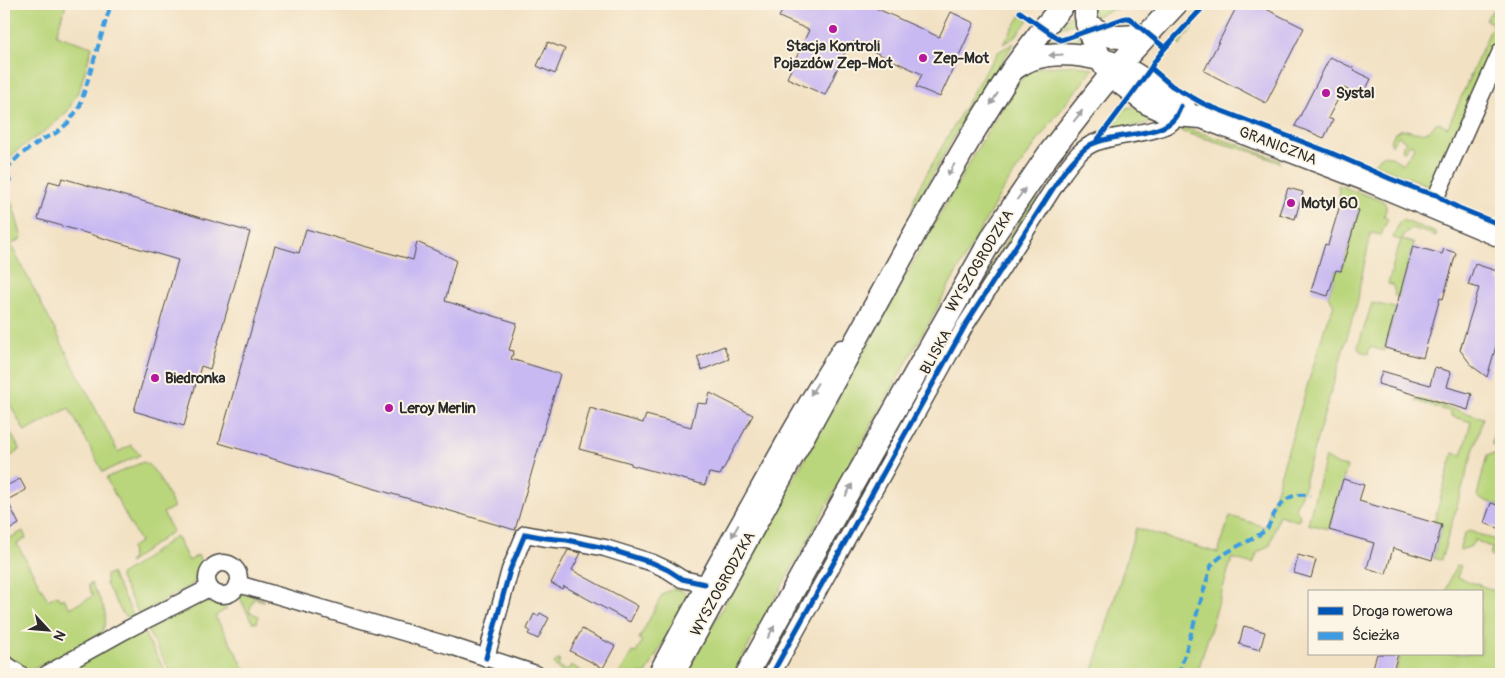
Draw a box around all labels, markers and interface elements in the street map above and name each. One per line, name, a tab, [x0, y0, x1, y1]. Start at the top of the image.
marker: Stacja Kontroli Pojazdów Zep-Mot	[827, 23, 839, 35]
place label: Stacja Kontroli Pojazdów Zep-Mot	[773, 37, 894, 73]
place label: Zep-Mot	[933, 49, 990, 68]
marker: Zep-Mot	[917, 52, 929, 64]
one-way arrow	[1048, 52, 1064, 60]
place label: Systal	[1336, 84, 1374, 103]
marker: Systal	[1320, 87, 1332, 99]
one-way arrow	[990, 92, 999, 106]
one-way arrow	[1072, 110, 1083, 123]
street label: GRANICZNA	[1236, 122, 1320, 170]
one-way arrow	[947, 163, 956, 177]
one-way arrow	[1016, 187, 1026, 200]
place label: Motyl 60	[1301, 194, 1358, 213]
marker: Motyl 60	[1285, 197, 1297, 209]
street label: WYSZOGRODZKA	[942, 206, 1018, 316]
street label: BLISKA	[916, 326, 956, 378]
place label: Biedronka	[165, 369, 226, 388]
marker: Biedronka	[149, 372, 161, 384]
one-way arrow	[810, 383, 819, 396]
place label: Leroy Merlin	[399, 399, 476, 418]
marker: Leroy Merlin	[383, 402, 395, 414]
one-way arrow	[845, 483, 854, 496]
one-way arrow	[730, 524, 739, 538]
street label: WYSZOGRODZKA	[686, 528, 760, 640]
legend	[1308, 590, 1482, 656]
text: Droga rowerowa	[1352, 602, 1453, 621]
north arrow	[22, 606, 72, 656]
one-way arrow	[767, 624, 775, 639]
text: Ścieżka	[1352, 626, 1400, 645]
text: N	[50, 627, 69, 643]

